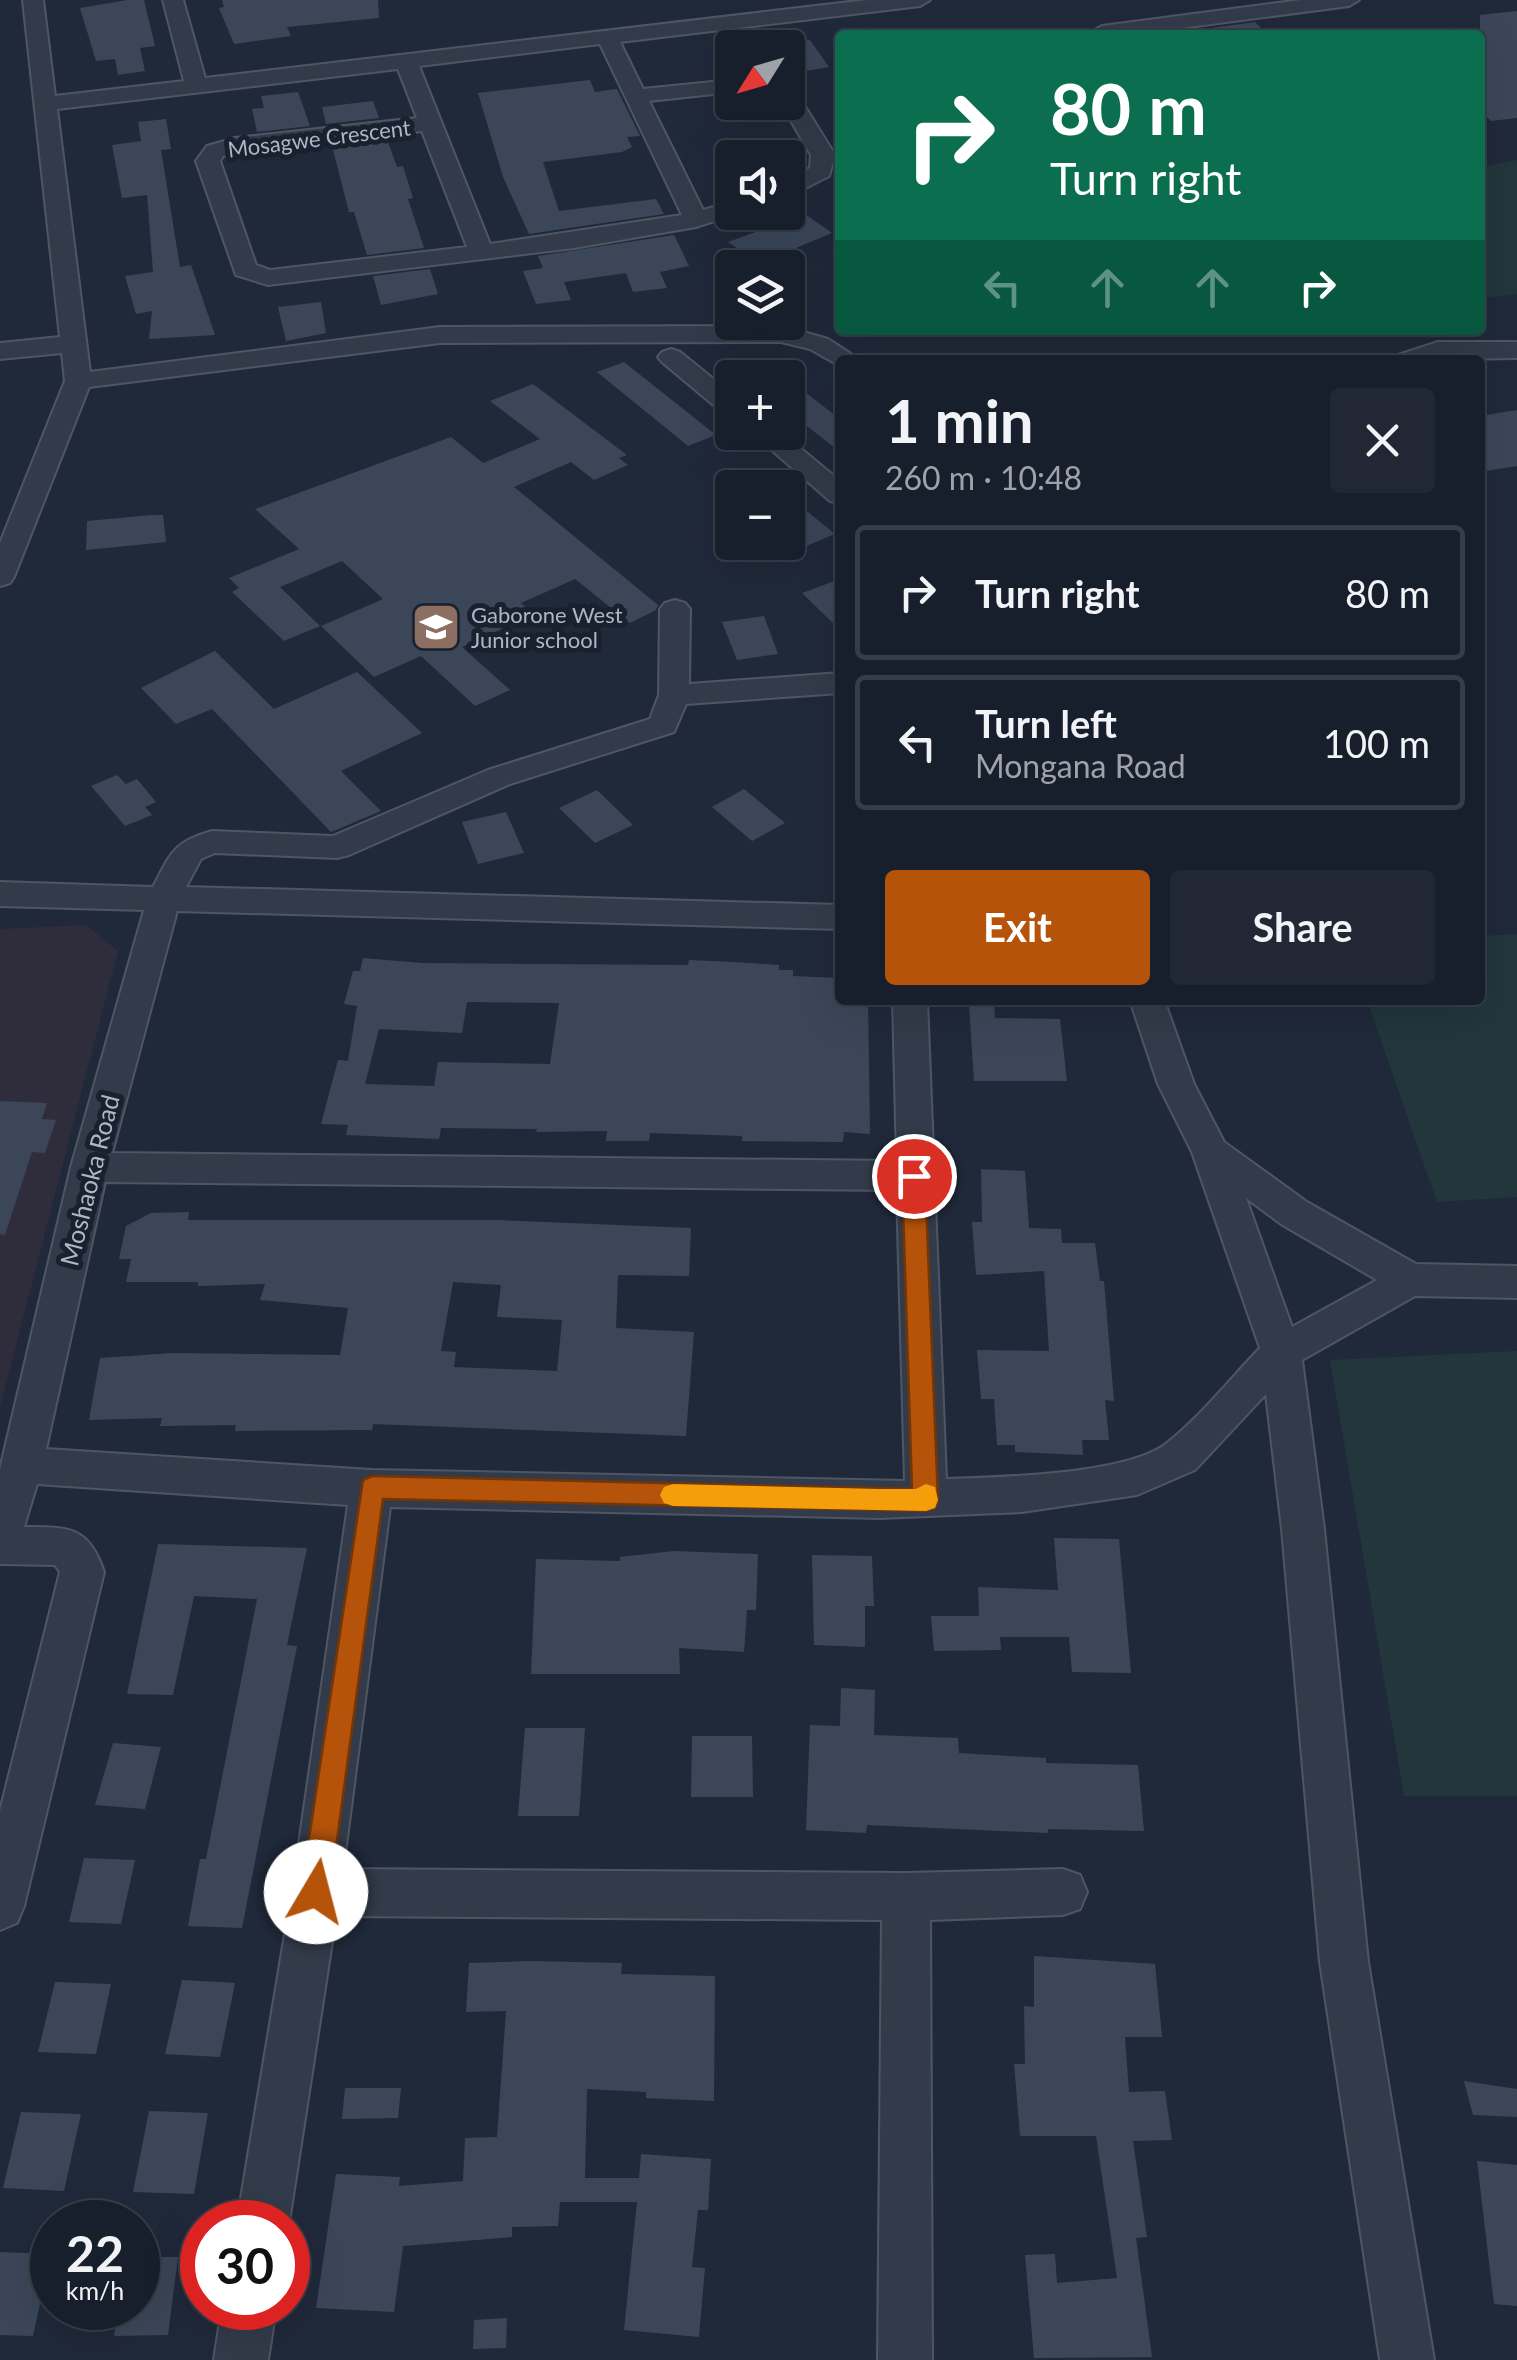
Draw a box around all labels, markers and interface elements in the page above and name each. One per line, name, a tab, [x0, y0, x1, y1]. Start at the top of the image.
north arrow	[715, 30, 805, 120]
map controls	[715, 30, 805, 560]
text: 80 m	[1050, 66, 1207, 150]
icon: right	[885, 70, 1015, 200]
street label: Mosagwe Crescent	[226, 113, 412, 163]
button: sound	[715, 140, 805, 230]
text: Turn right	[1050, 151, 1241, 205]
button: layers	[715, 250, 805, 340]
icon: left	[975, 260, 1030, 315]
icon: ahead	[1080, 260, 1135, 315]
icon: ahead	[1185, 260, 1240, 315]
icon: right	[1290, 260, 1345, 315]
button: +	[715, 360, 805, 450]
text: 1 min	[885, 384, 1034, 456]
button: close	[1330, 388, 1435, 493]
text: 260 m · 10:48	[885, 458, 1082, 497]
button: −	[715, 470, 805, 560]
icon: right	[890, 565, 945, 620]
text: Turn right	[975, 570, 1140, 616]
text: 80 m	[1345, 570, 1430, 616]
school or university icon: Gaborone West Junior school	[410, 601, 462, 653]
place label: Gaborone West Junior school	[471, 601, 623, 653]
text: Turn left	[975, 700, 1117, 746]
icon: left	[890, 715, 945, 770]
text: 100 m	[1323, 720, 1430, 766]
text: Mongana Road	[975, 746, 1186, 785]
button: Exit	[885, 870, 1150, 985]
button: Share	[1170, 870, 1435, 985]
street label: Moshaoka Road	[53, 1091, 125, 1269]
pin	[872, 1134, 957, 1219]
icon: arrive	[887, 1149, 942, 1204]
position arrow	[264, 1840, 368, 1944]
speed limit sign: 30	[180, 2200, 310, 2330]
text: 22	[66, 2223, 124, 2283]
text: km/h	[66, 2275, 124, 2305]

